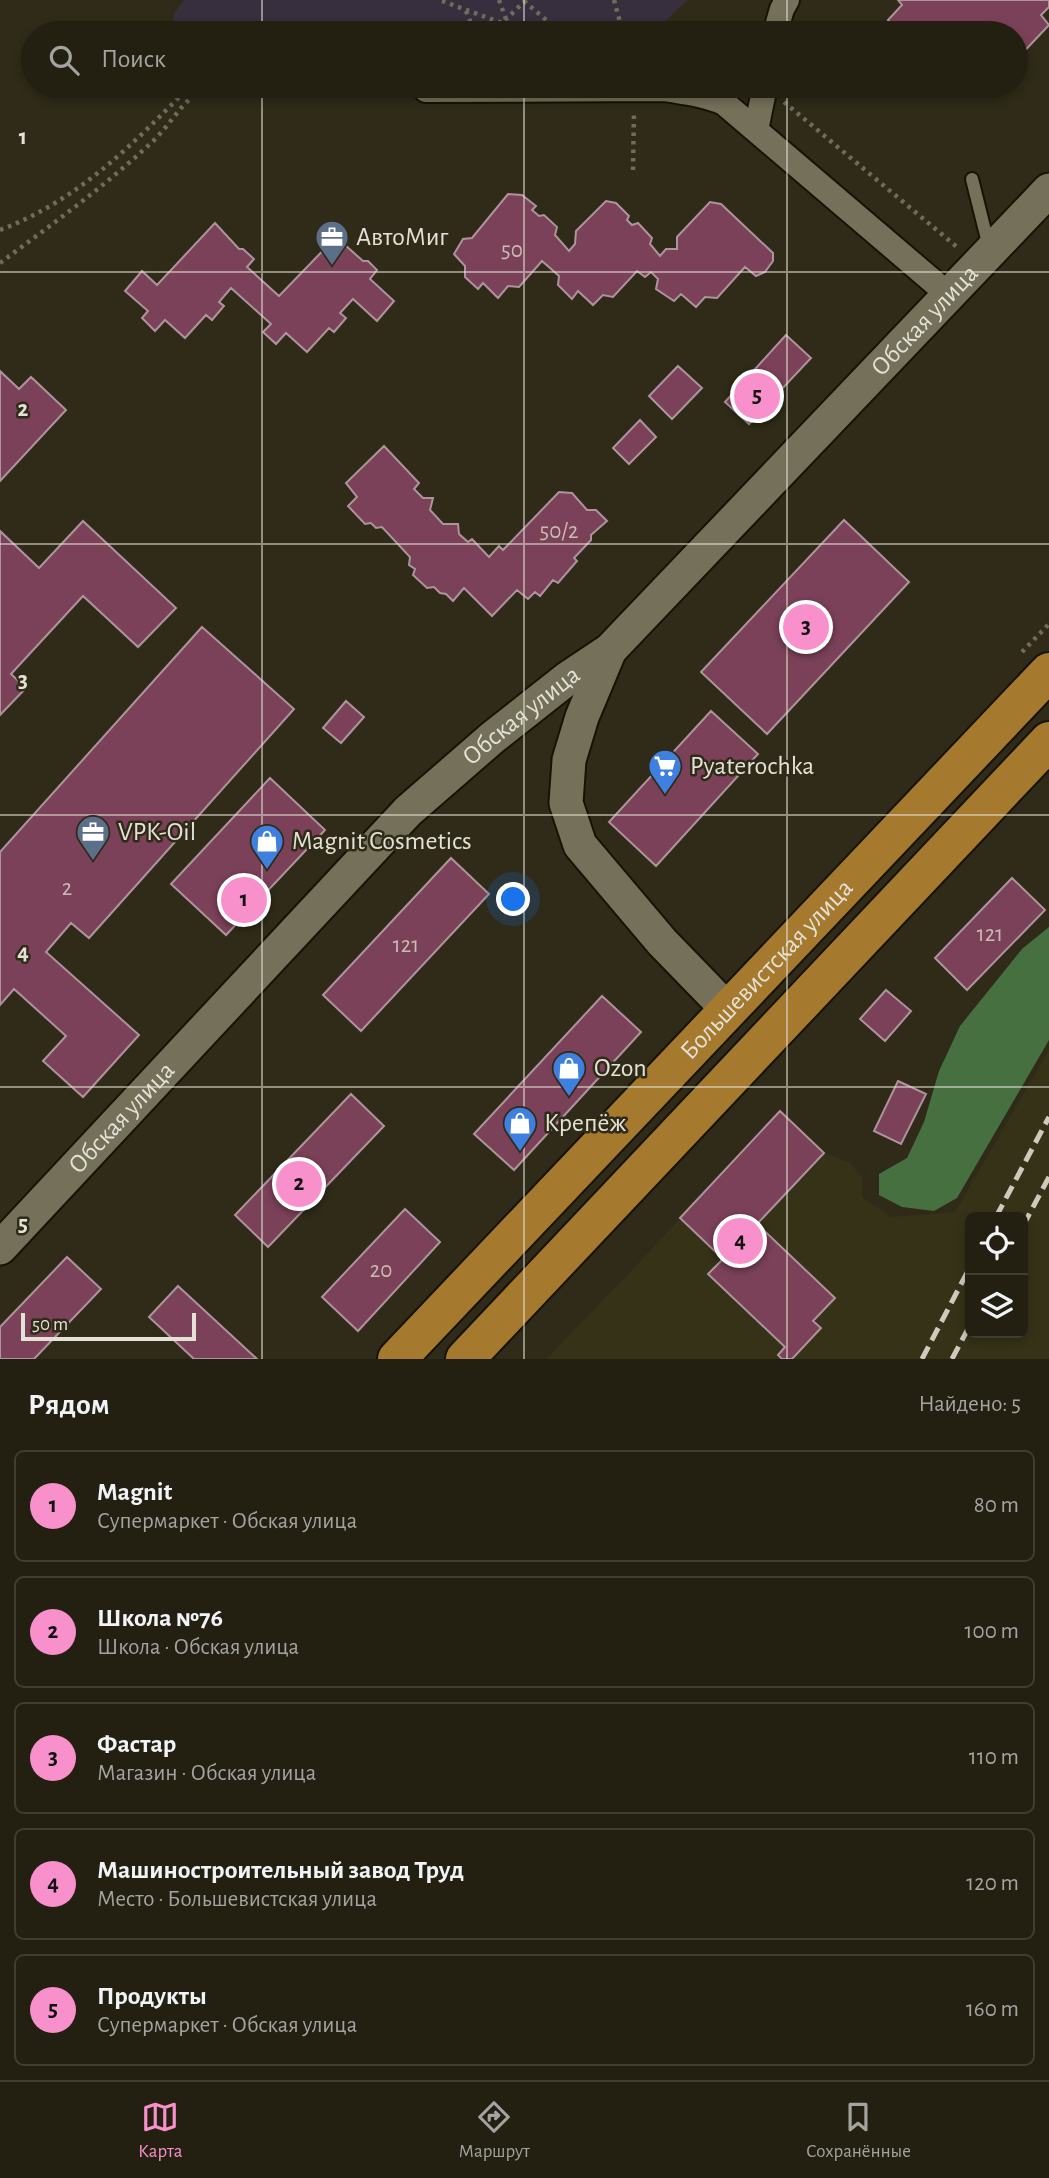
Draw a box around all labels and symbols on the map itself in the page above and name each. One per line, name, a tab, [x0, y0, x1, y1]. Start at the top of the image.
text: 1	[19, 126, 27, 149]
office icon: АвтоМиг	[313, 218, 351, 267]
place label: АвтоМиг	[356, 224, 449, 250]
house number: 50	[501, 239, 523, 262]
street label: Обская улица	[866, 260, 983, 381]
pin: 5	[734, 370, 780, 422]
text: 2	[18, 398, 29, 421]
house number: 50/2	[540, 520, 578, 543]
pin: 3	[783, 601, 829, 653]
street label: Обская улица	[458, 661, 585, 770]
text: 3	[18, 669, 28, 692]
supermarket icon: Pyaterochka	[646, 747, 684, 796]
place label: Pyaterochka	[690, 753, 814, 779]
office icon: VPK-Oil	[74, 813, 112, 862]
place label: VPK-Oil	[118, 819, 196, 845]
shop icon: Magnit Cosmetics	[248, 822, 286, 871]
place label: Magnit Cosmetics	[292, 828, 472, 854]
pin: 1	[221, 874, 267, 926]
street label: Большевистская улица	[676, 874, 858, 1064]
house number: 2	[62, 877, 72, 900]
your location	[496, 882, 530, 916]
house number: 121	[977, 923, 1003, 946]
house number: 121	[393, 934, 419, 957]
text: 4	[17, 941, 29, 964]
shop icon: Ozon	[550, 1049, 588, 1098]
place label: Ozon	[594, 1055, 647, 1081]
street label: Обская улица	[63, 1057, 180, 1179]
shop icon: Крепёж	[501, 1104, 539, 1153]
place label: Крепёж	[544, 1110, 626, 1136]
pin: 2	[276, 1158, 322, 1210]
text: 5	[18, 1213, 28, 1236]
pin: 4	[717, 1215, 763, 1267]
house number: 20	[370, 1259, 392, 1282]
scale bar	[21, 1310, 196, 1342]

